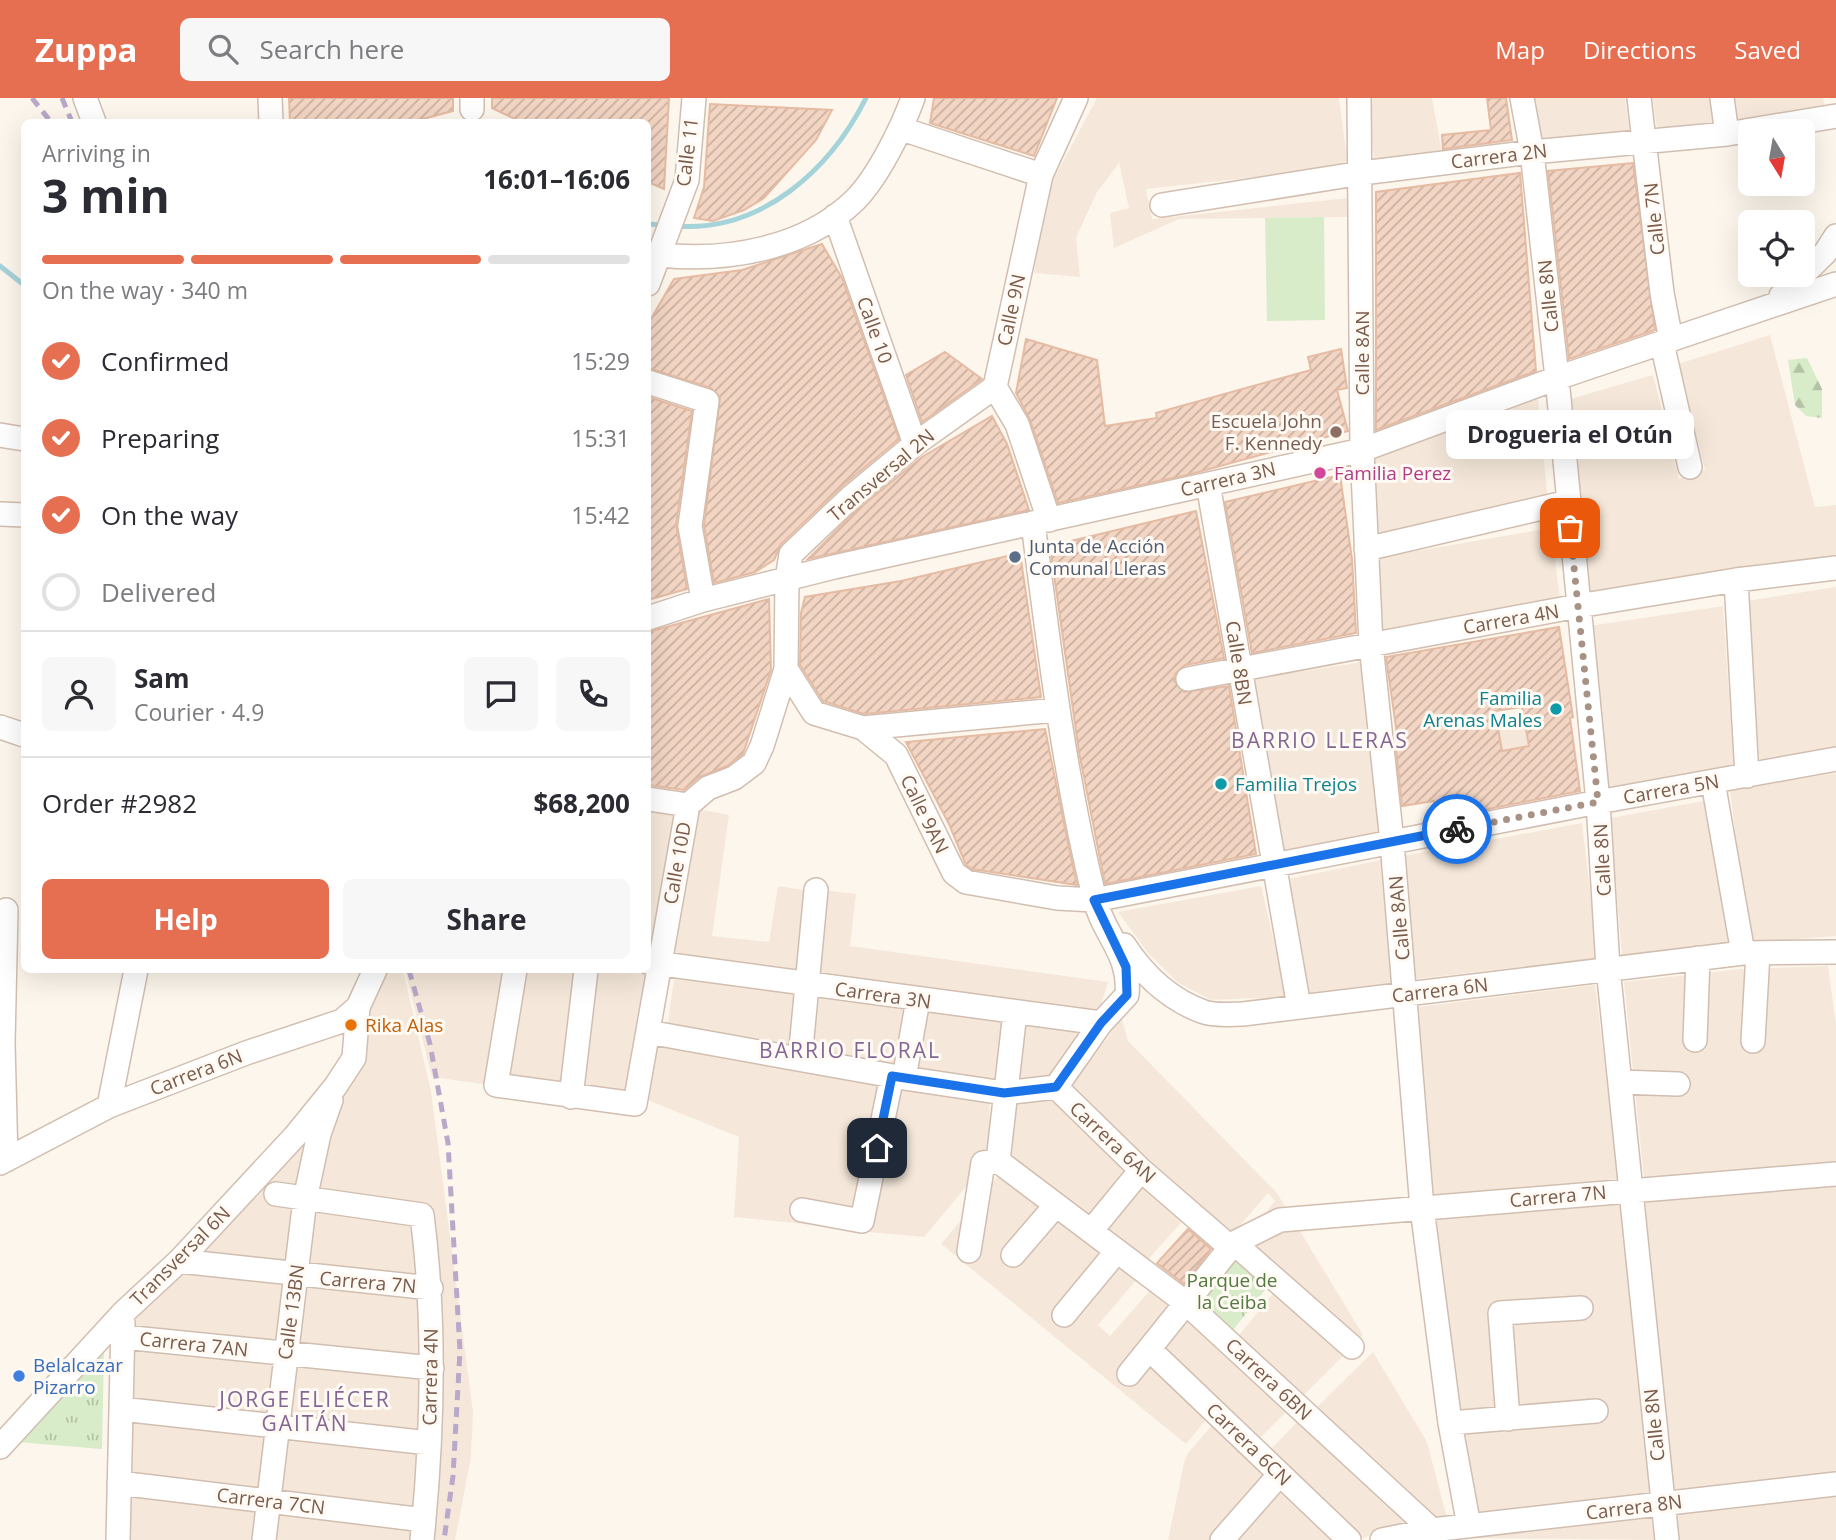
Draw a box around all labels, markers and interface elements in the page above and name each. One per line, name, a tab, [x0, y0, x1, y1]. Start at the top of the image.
search box	[180, 18, 670, 81]
text: Zuppa	[35, 27, 138, 72]
icon: search	[204, 30, 242, 68]
text: Search here	[260, 31, 404, 67]
text: Map	[1495, 33, 1545, 66]
text: Directions	[1583, 33, 1696, 66]
text: Saved	[1734, 33, 1801, 66]
street label: Calle 11	[670, 116, 704, 188]
north arrow	[1738, 119, 1815, 196]
map controls	[1738, 119, 1815, 287]
text: Arriving in	[42, 137, 151, 169]
street label: Carrera 2N	[1449, 137, 1549, 175]
text: 16:01–16:06	[483, 161, 630, 197]
text: 3 min	[42, 164, 170, 226]
street label: Calle 7N	[1637, 181, 1671, 257]
button: locate	[1738, 210, 1815, 287]
street label: Calle 8N	[1531, 258, 1565, 334]
street label: Calle 9N	[991, 272, 1031, 348]
text: On the way · 340 m	[42, 274, 248, 306]
street label: Calle 10	[851, 293, 899, 367]
street label: Calle 8AN	[1349, 311, 1375, 395]
icon: check	[42, 342, 80, 380]
text: Confirmed	[101, 343, 229, 379]
text: 15:29	[571, 345, 630, 377]
place label: Escuela John F. Kennedy	[1211, 408, 1322, 456]
callout: Drogueria el Otún	[1446, 409, 1694, 458]
text: Drogueria el Otún	[1467, 418, 1673, 450]
icon: check	[42, 419, 80, 457]
text: Preparing	[101, 420, 219, 456]
text: 15:31	[571, 422, 630, 454]
street label: Transversal 2N	[822, 423, 940, 527]
marker: Escuela John F. Kennedy	[1328, 424, 1344, 440]
street label: Carrera 3N	[1178, 455, 1278, 503]
place label: Familia Perez	[1334, 460, 1451, 486]
marker: Familia Perez	[1312, 465, 1328, 481]
icon: check	[42, 496, 80, 534]
text: On the way	[101, 497, 238, 533]
pin	[1540, 498, 1600, 558]
text: 15:42	[571, 499, 630, 531]
icon: bag	[1551, 509, 1589, 547]
place label: Junta de Acción Comunal Lleras	[1027, 533, 1166, 581]
marker: Junta de Acción Comunal Lleras	[1007, 549, 1023, 565]
text: Delivered	[101, 574, 216, 610]
street label: Carrera 4N	[1461, 598, 1561, 640]
street label: Calle 8BN	[1219, 619, 1259, 707]
button: person	[42, 657, 116, 731]
button: chat	[464, 657, 538, 731]
button: phone	[556, 657, 630, 731]
text: Sam	[134, 660, 190, 696]
place label: Familia Arenas Males	[1423, 685, 1542, 733]
text: Courier · 4.9	[134, 696, 264, 728]
marker: Familia Arenas Males	[1548, 701, 1564, 717]
district label: BARRIO LLERAS	[1231, 726, 1409, 754]
street label: Carrera 5N	[1621, 768, 1721, 810]
street label: Calle 9AN	[895, 770, 955, 858]
place label: Familia Trejos	[1235, 771, 1357, 797]
marker: Familia Trejos	[1213, 776, 1229, 792]
text: Order #2982	[42, 785, 197, 821]
text: $68,200	[533, 785, 630, 821]
courier	[1422, 794, 1492, 864]
icon: bike	[1438, 810, 1476, 848]
street label: Calle 10D	[657, 820, 697, 906]
street label: Calle 8N	[1587, 823, 1617, 897]
street label: Calle 8AN	[1382, 875, 1416, 961]
button: Help	[42, 879, 329, 959]
button: Share	[343, 879, 630, 959]
street label: Carrera 6N	[1390, 971, 1490, 1009]
street label: Carrera 3N	[833, 975, 933, 1015]
place label: Rika Alas	[365, 1012, 443, 1038]
marker: Rika Alas	[343, 1017, 359, 1033]
district label: BARRIO FLORAL	[759, 1036, 941, 1064]
street label: Carrera 6N	[146, 1042, 246, 1102]
street label: Carrera 6AN	[1064, 1095, 1162, 1189]
pin	[847, 1118, 907, 1178]
icon: home	[858, 1129, 896, 1167]
street label: Carrera 7N	[1508, 1179, 1608, 1213]
street label: Transversal 6N	[124, 1200, 236, 1312]
street label: Calle 13BN	[271, 1263, 311, 1361]
street label: Carrera 7N	[318, 1265, 418, 1299]
park label: Parque de la Ceiba	[1187, 1267, 1277, 1315]
street label: Carrera 7AN	[138, 1325, 250, 1363]
street label: Carrera 4N	[416, 1328, 444, 1426]
street label: Carrera 6BN	[1220, 1332, 1318, 1426]
place label: Belalcazar Pizarro	[33, 1352, 123, 1400]
marker: Belalcazar Pizarro	[11, 1368, 27, 1384]
district label: JORGE ELIÉCER GAITÁN	[217, 1385, 391, 1437]
street label: Calle 8N	[1637, 1387, 1671, 1463]
street label: Carrera 6CN	[1201, 1397, 1297, 1491]
street label: Carrera 7CN	[215, 1481, 327, 1521]
street label: Carrera 8N	[1584, 1488, 1684, 1526]

